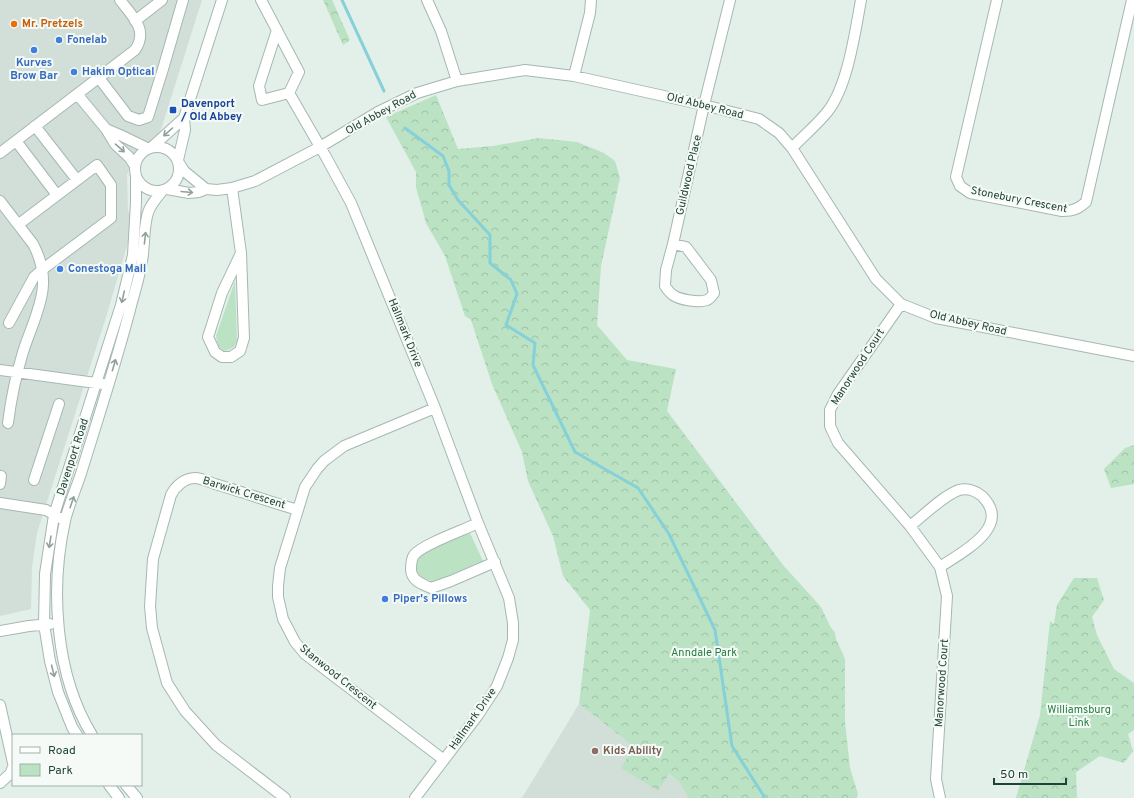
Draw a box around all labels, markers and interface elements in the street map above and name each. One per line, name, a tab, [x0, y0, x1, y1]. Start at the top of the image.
place label: Mr. Pretzels	[22, 17, 83, 31]
marker: Mr. Pretzels	[9, 19, 19, 29]
place label: Fonelab	[67, 33, 107, 47]
marker: Fonelab	[54, 35, 64, 45]
marker: Kurves Brow Bar	[29, 45, 39, 55]
place label: Kurves Brow Bar	[10, 56, 58, 83]
place label: Hakim Optical	[82, 65, 154, 79]
marker: Hakim Optical	[69, 67, 79, 77]
street label: Old Abbey Road	[343, 88, 419, 138]
street label: Old Abbey Road	[665, 90, 745, 122]
place label: Davenport / Old Abbey	[180, 97, 242, 124]
marker: Davenport / Old Abbey	[168, 105, 178, 115]
one-way arrow	[163, 127, 173, 137]
street label: Guildwood Place	[673, 133, 705, 217]
one-way arrow	[115, 143, 125, 152]
street label: Stonebury Crescent	[970, 184, 1068, 216]
one-way arrow	[180, 188, 193, 195]
one-way arrow	[141, 232, 148, 245]
place label: Conestoga Mall	[68, 262, 146, 276]
marker: Conestoga Mall	[55, 264, 65, 274]
one-way arrow	[119, 290, 126, 303]
street label: Hallmark Drive	[385, 297, 425, 370]
street label: Old Abbey Road	[928, 307, 1008, 339]
street label: Manorwood Court	[828, 326, 888, 408]
one-way arrow	[111, 358, 118, 371]
street label: Davenport Road	[54, 417, 92, 497]
street label: Barwick Crescent	[201, 474, 287, 512]
one-way arrow	[68, 497, 76, 509]
one-way arrow	[46, 535, 54, 548]
place label: Piper's Pillows	[393, 592, 467, 606]
marker: Piper's Pillows	[380, 594, 390, 604]
street label: Manorwood Court	[932, 638, 952, 728]
street label: Stanwood Crescent	[296, 642, 380, 712]
park label: Anndale Park	[671, 646, 737, 660]
one-way arrow	[49, 664, 57, 677]
street label: Hallmark Drive	[446, 685, 500, 753]
park label: Williamsburg Link	[1047, 703, 1111, 730]
legend	[12, 734, 142, 786]
text: Road	[48, 743, 76, 759]
place label: Kids Ability	[603, 744, 662, 758]
marker: Kids Ability	[590, 746, 600, 756]
scale bar	[994, 760, 1066, 786]
text: Park	[48, 763, 73, 779]
text: 50 m	[1000, 767, 1028, 783]

